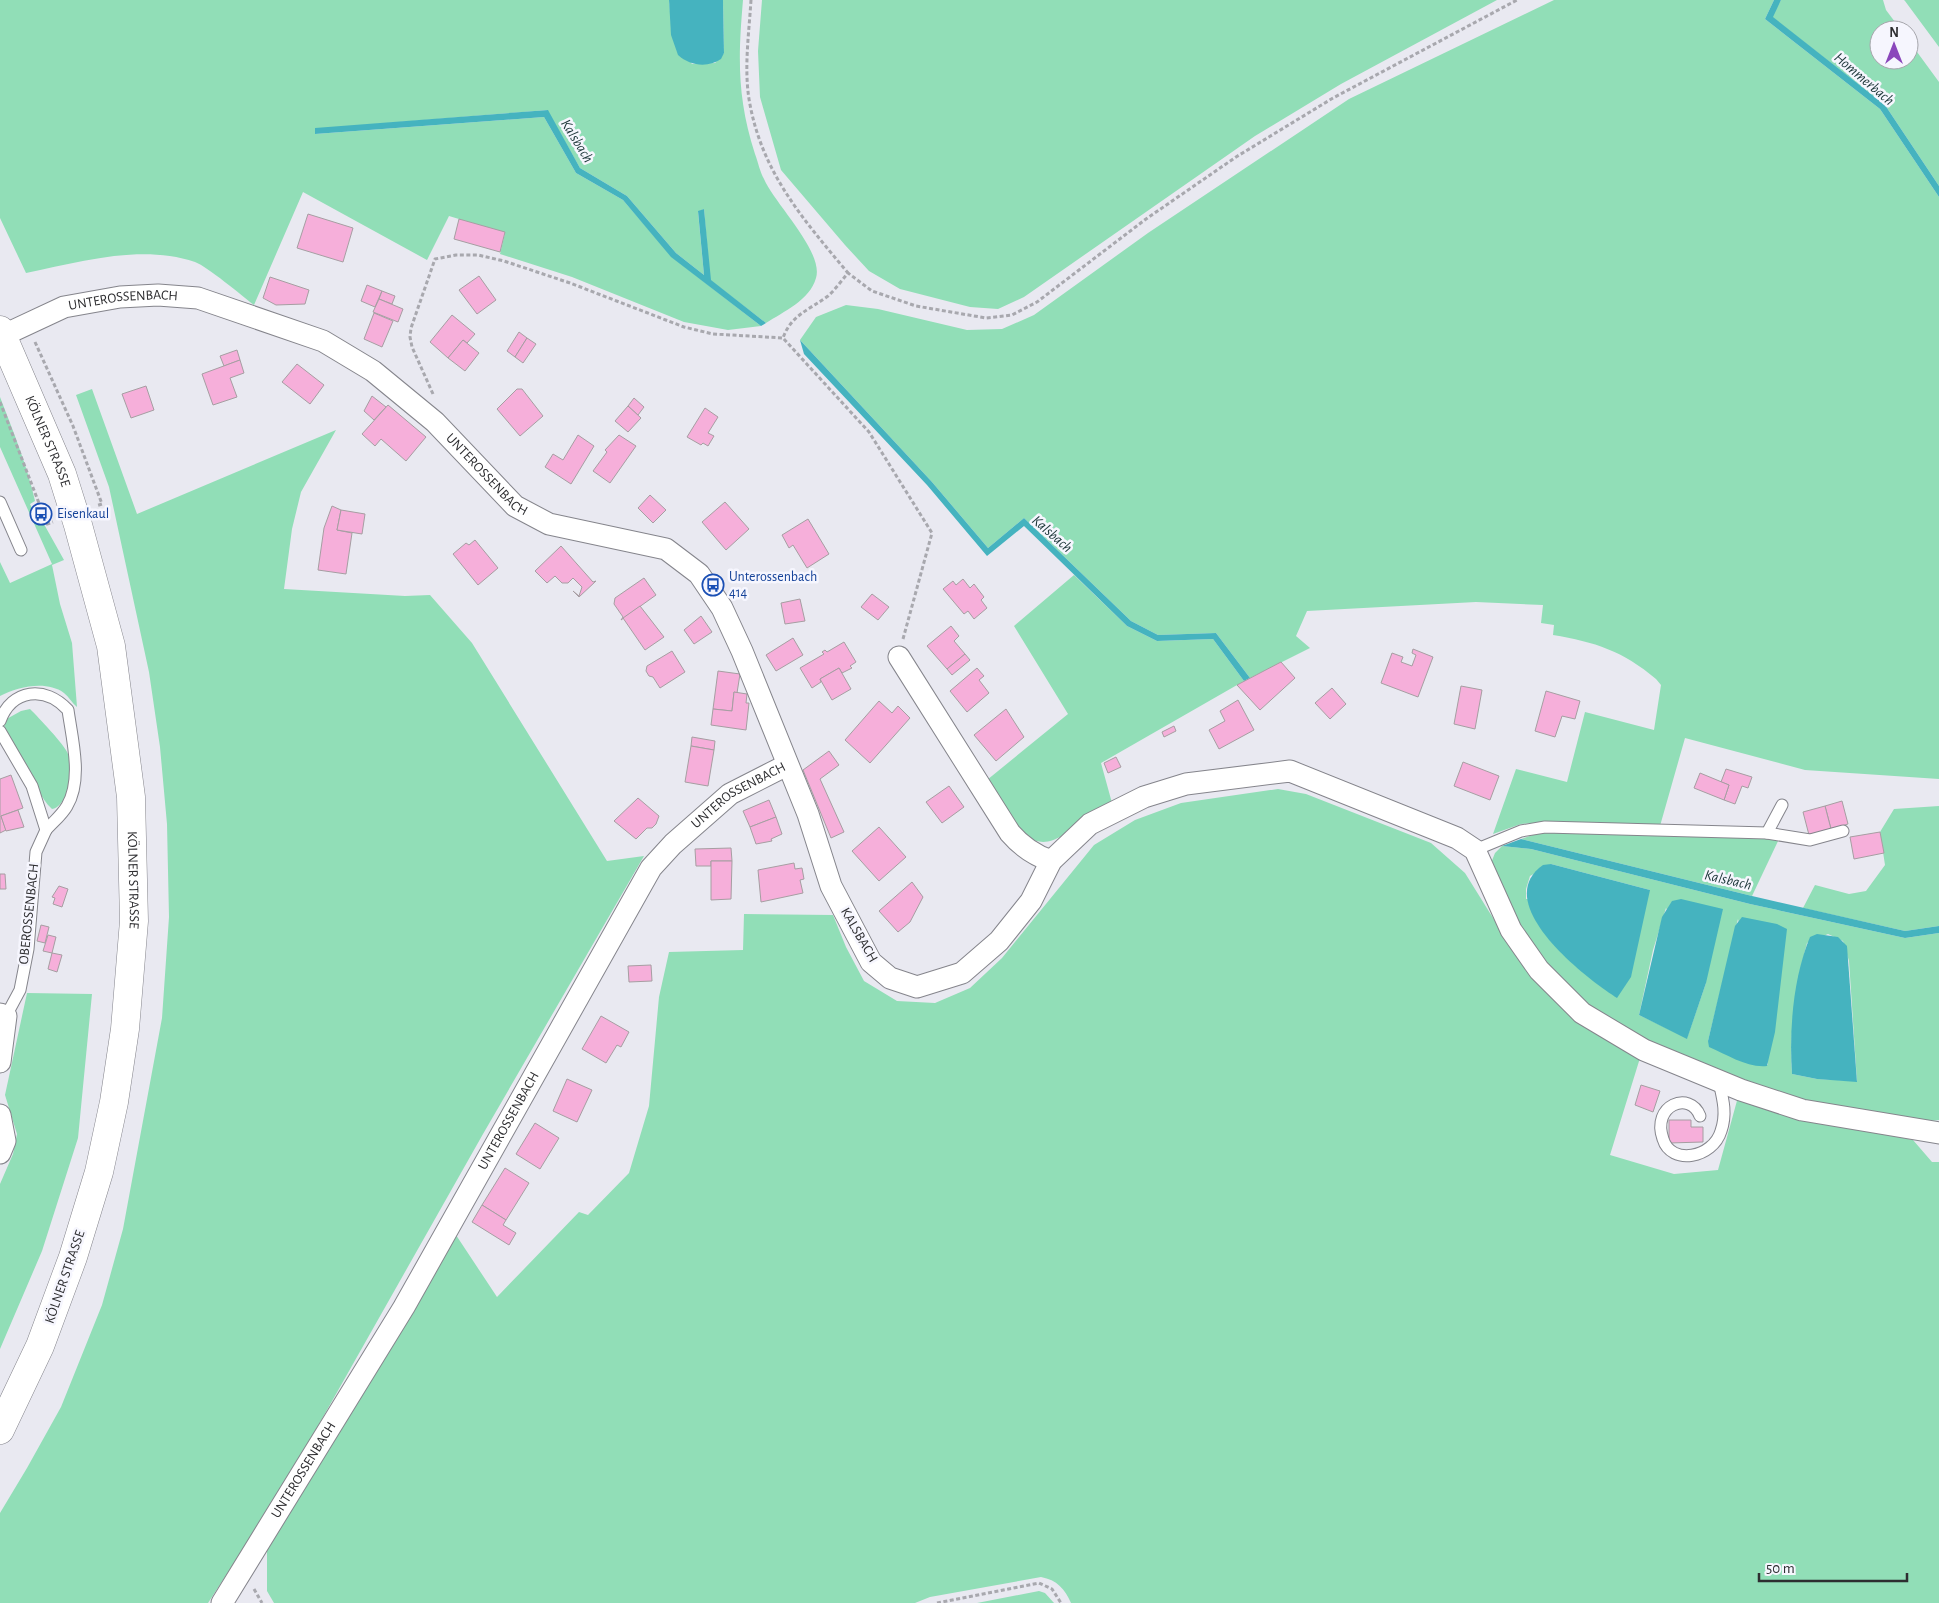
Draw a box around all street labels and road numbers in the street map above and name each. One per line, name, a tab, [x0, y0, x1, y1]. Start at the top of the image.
street label: UNTEROSSENBACH	[67, 288, 178, 313]
street label: KÖLNER STRASSE	[22, 394, 73, 489]
street label: UNTEROSSENBACH	[443, 431, 530, 518]
street label: UNTEROSSENBACH	[689, 760, 788, 831]
street label: KÖLNER STRASSE	[125, 831, 142, 930]
street label: OBEROSSENBACH	[17, 863, 41, 965]
street label: KALSBACH	[838, 905, 880, 965]
street label: UNTEROSSENBACH	[476, 1069, 542, 1172]
street label: KÖLNER STRASSE	[40, 1227, 88, 1325]
street label: UNTEROSSENBACH	[269, 1420, 339, 1521]

